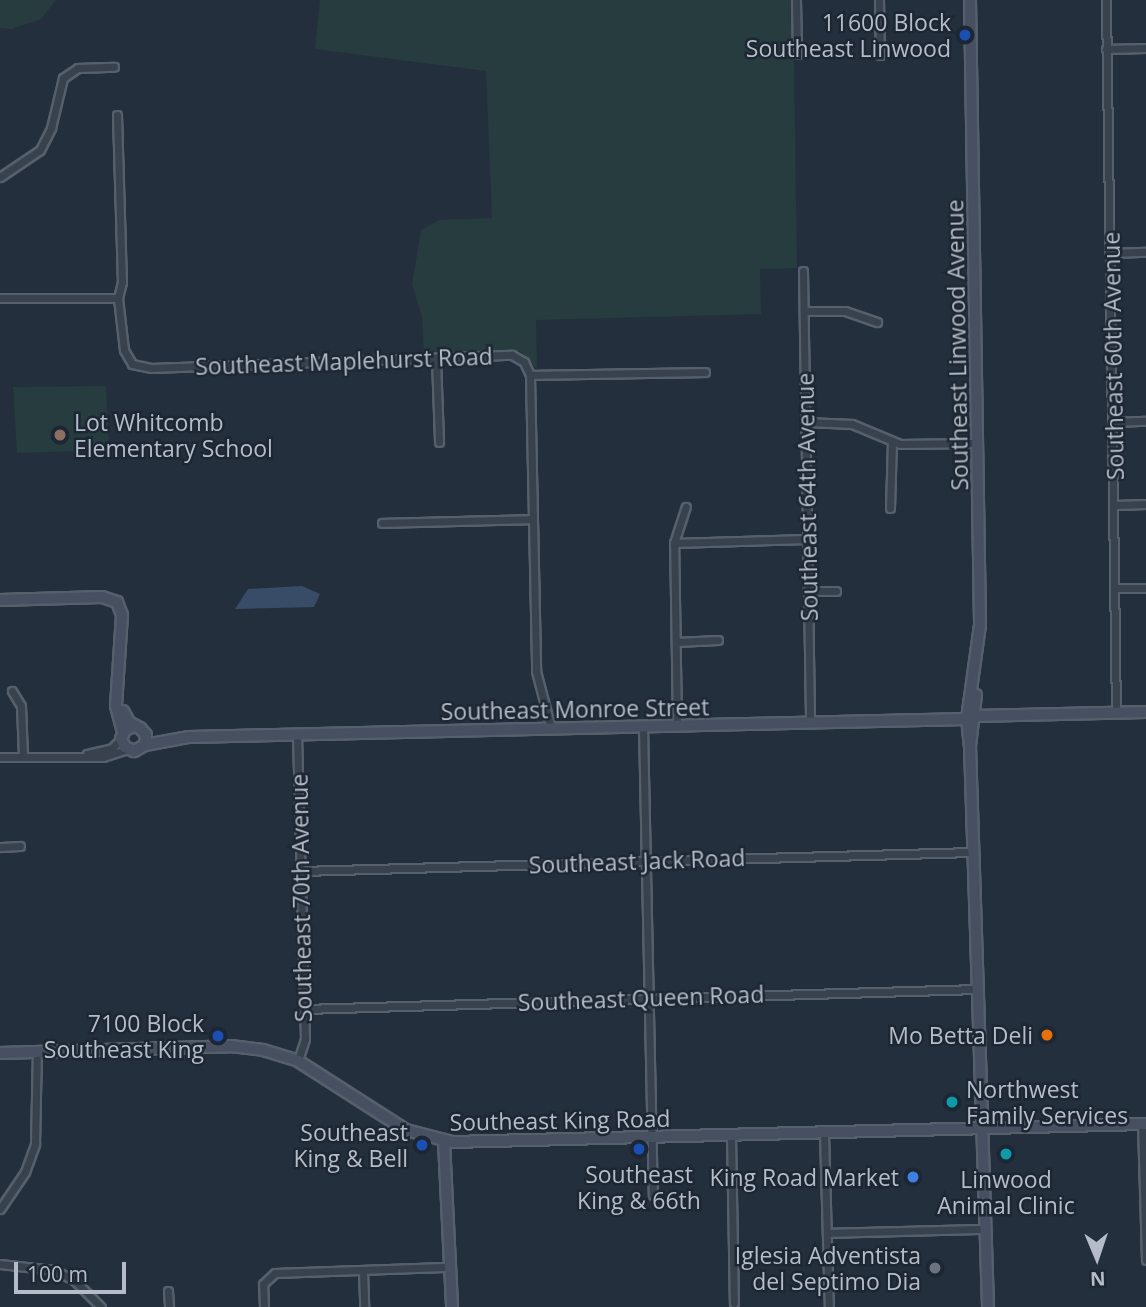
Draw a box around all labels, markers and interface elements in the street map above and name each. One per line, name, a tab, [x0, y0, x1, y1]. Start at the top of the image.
place label: 11600 Block Southeast Linwood	[746, 8, 951, 62]
marker: 11600 Block Southeast Linwood	[957, 27, 973, 43]
street label: Southeast Linwood Avenue	[941, 199, 973, 491]
street label: Southeast 60th Avenue	[1097, 232, 1129, 480]
street label: Southeast Maplehurst Road	[195, 342, 493, 380]
street label: Southeast 64th Avenue	[791, 373, 823, 621]
place label: Lot Whitcomb Elementary School	[74, 408, 273, 462]
marker: Lot Whitcomb Elementary School	[52, 427, 68, 443]
street label: Southeast Monroe Street	[440, 693, 710, 725]
street label: Southeast 70th Avenue	[285, 774, 317, 1022]
street label: Southeast Jack Road	[528, 843, 746, 879]
street label: Southeast Queen Road	[517, 980, 765, 1016]
place label: 7100 Block Southeast King	[44, 1009, 204, 1063]
place label: Mo Betta Deli	[888, 1021, 1033, 1049]
marker: Mo Betta Deli	[1039, 1027, 1055, 1043]
marker: 7100 Block Southeast King	[210, 1028, 226, 1044]
place label: Northwest Family Services	[966, 1075, 1128, 1129]
marker: Northwest Family Services	[944, 1094, 960, 1110]
street label: Southeast King Road	[449, 1104, 671, 1136]
place label: Southeast King & Bell	[293, 1118, 408, 1172]
marker: Southeast King & Bell	[414, 1137, 430, 1153]
marker: Southeast King & 66th	[631, 1141, 647, 1157]
marker: Linwood Animal Clinic	[998, 1146, 1014, 1162]
place label: Southeast King & 66th	[577, 1160, 701, 1214]
place label: King Road Market	[710, 1163, 899, 1191]
place label: Linwood Animal Clinic	[937, 1165, 1075, 1219]
marker: King Road Market	[905, 1169, 921, 1185]
north arrow	[1062, 1223, 1132, 1293]
place label: Iglesia Adventista del Septimo Dia	[735, 1241, 921, 1295]
scale bar	[18, 1248, 130, 1292]
text: 100 m	[27, 1260, 88, 1288]
marker: Iglesia Adventista del Septimo Dia	[927, 1260, 943, 1276]
text: N	[1090, 1266, 1106, 1292]

